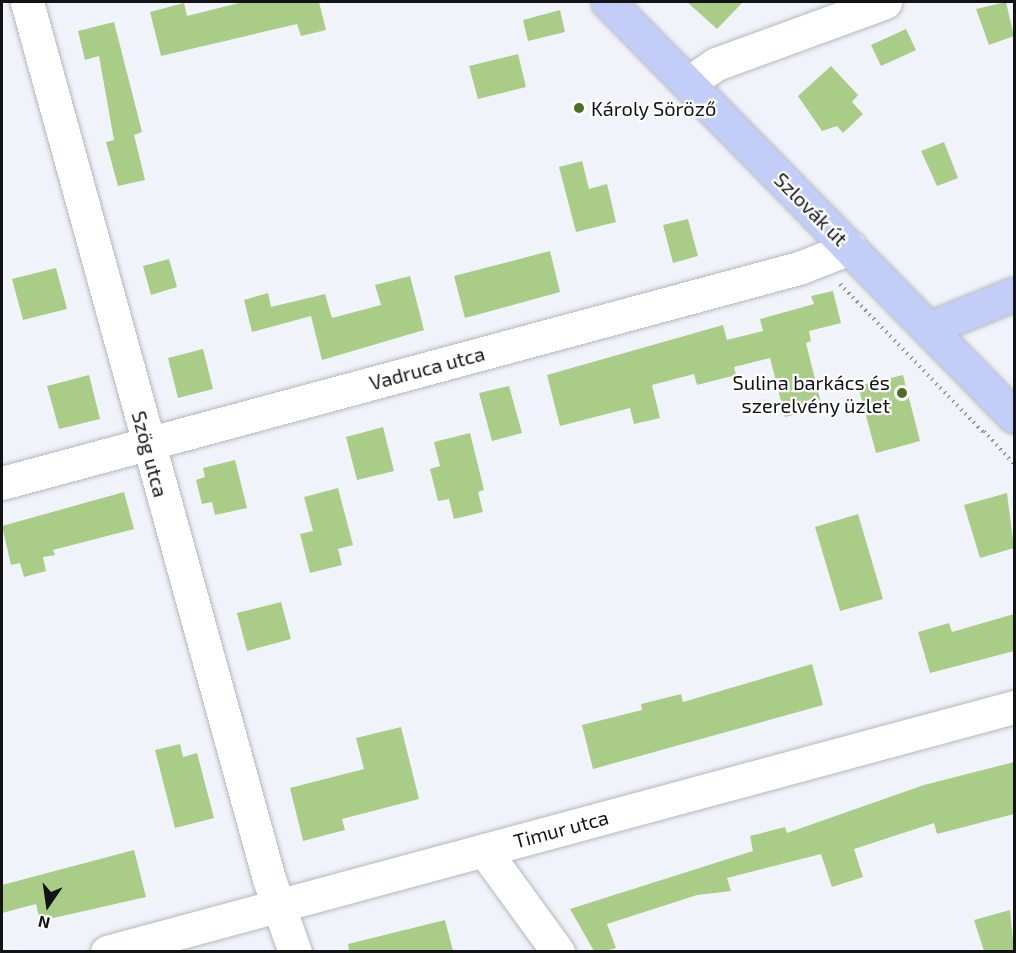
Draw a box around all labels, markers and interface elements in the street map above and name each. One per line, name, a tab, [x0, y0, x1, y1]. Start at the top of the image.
place label: Károly Söröző	[591, 96, 717, 120]
marker: Károly Söröző	[572, 101, 586, 115]
street label: Szlovák út	[769, 167, 853, 251]
street label: Vadruca utca	[367, 341, 487, 395]
place label: Sulina barkács és szerelvény üzlet	[733, 370, 890, 417]
marker: Sulina barkács és szerelvény üzlet	[895, 386, 909, 400]
street label: Szög utca	[127, 408, 173, 500]
street label: Timur utca	[511, 805, 611, 853]
north arrow	[18, 875, 78, 935]
text: N	[36, 912, 52, 934]

